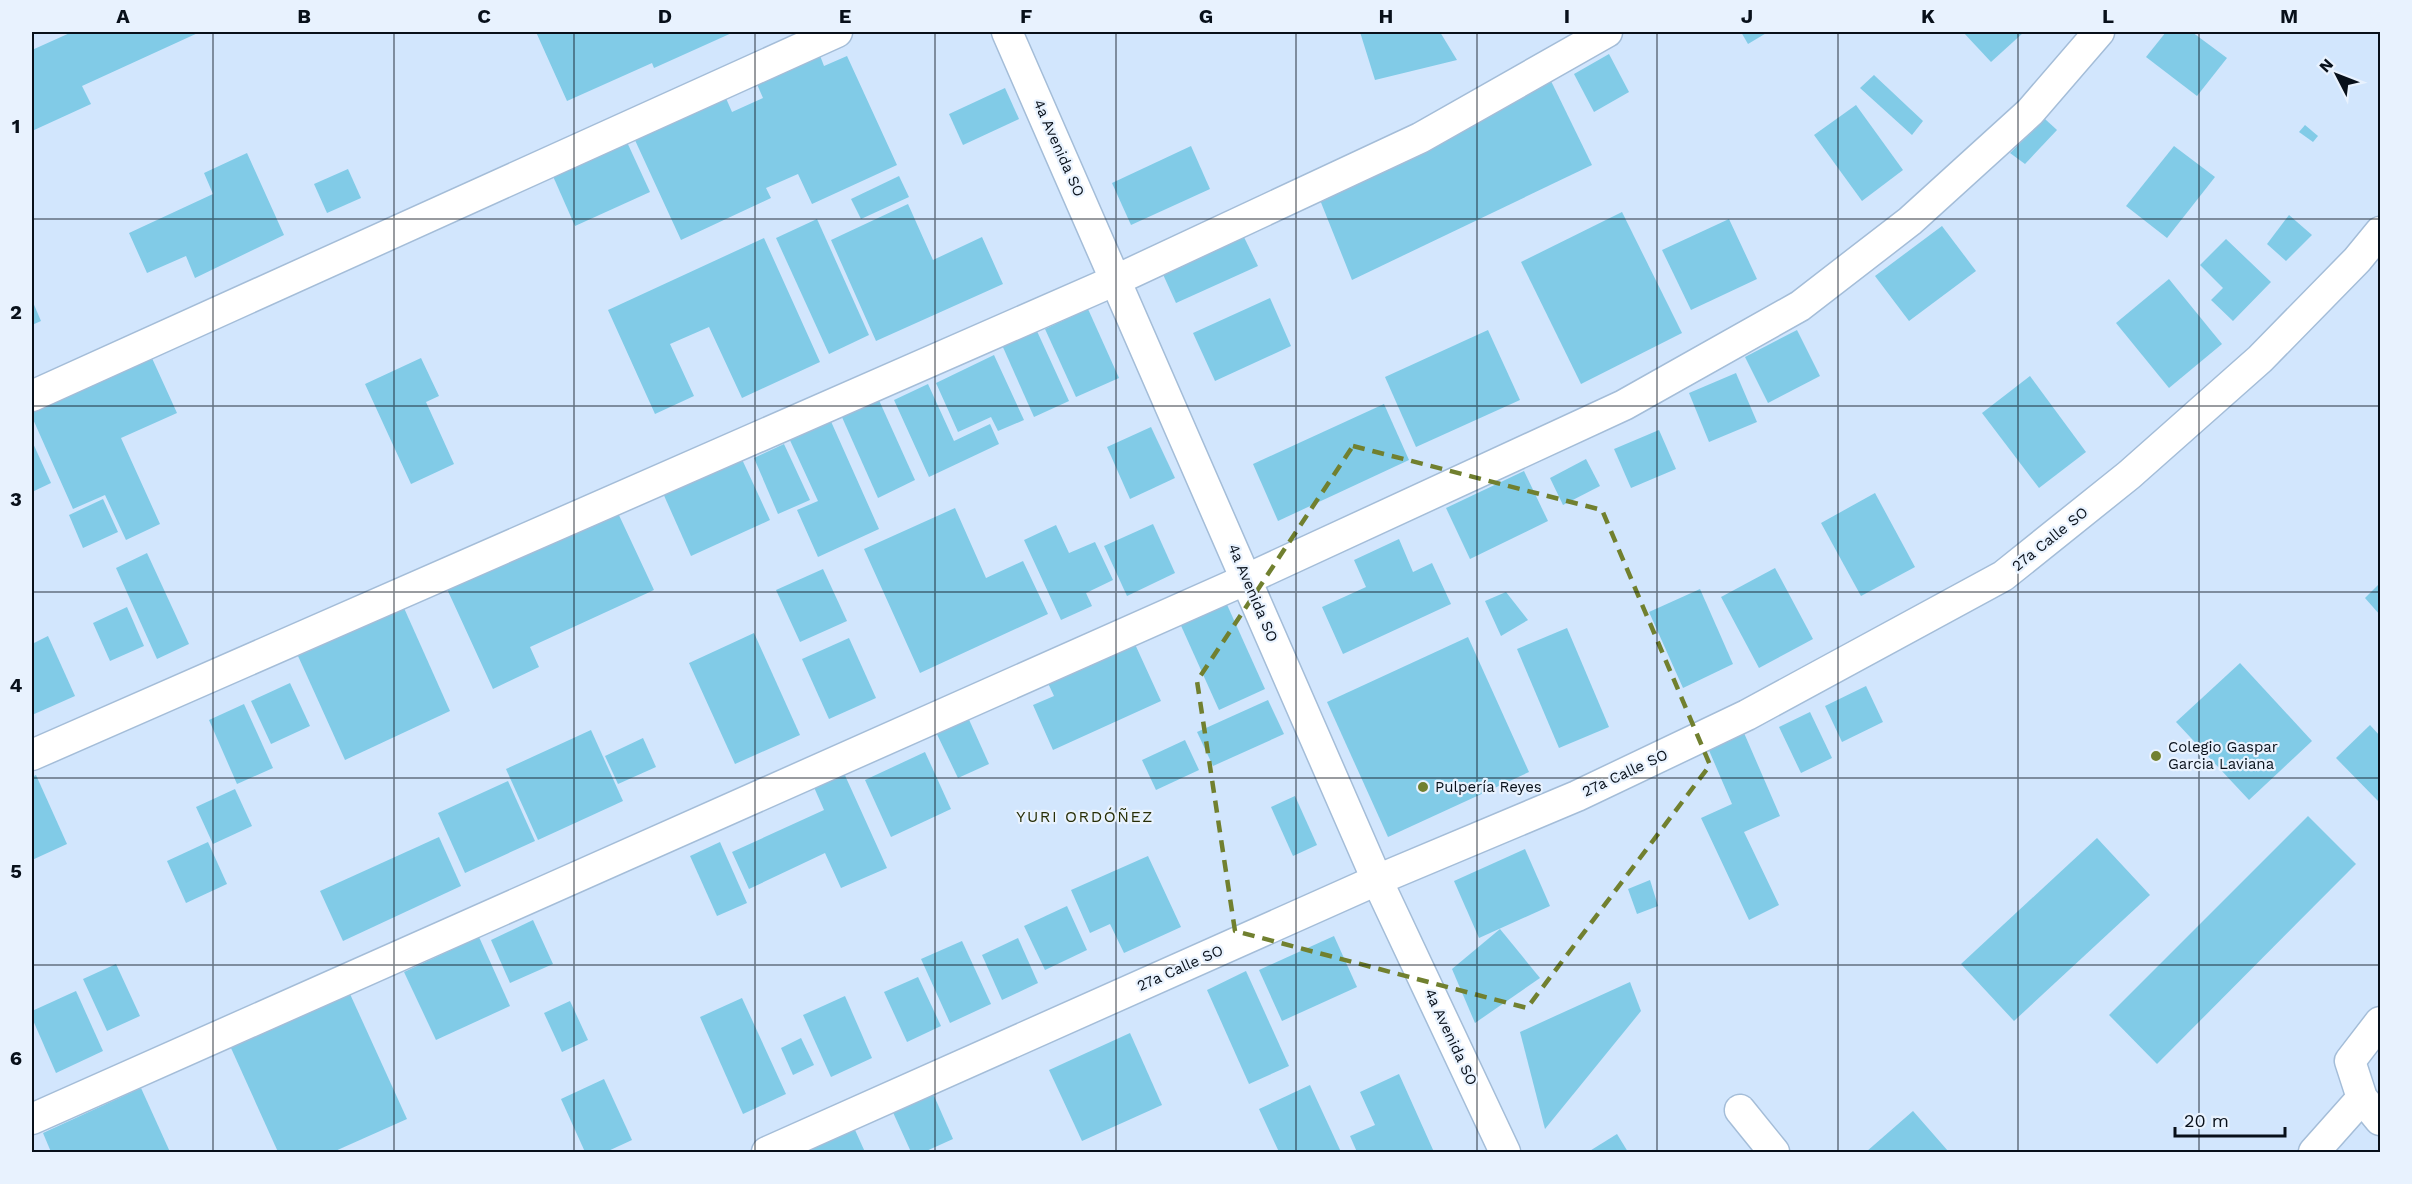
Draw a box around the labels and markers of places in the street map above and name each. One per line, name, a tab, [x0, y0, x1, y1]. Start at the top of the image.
place label: Colegio Gaspar Garcia Laviana	[2168, 738, 2278, 773]
marker: Colegio Gaspar Garcia Laviana	[2149, 749, 2163, 763]
place label: Pulpería Reyes	[1435, 778, 1542, 796]
marker: Pulpería Reyes	[1416, 780, 1430, 794]

